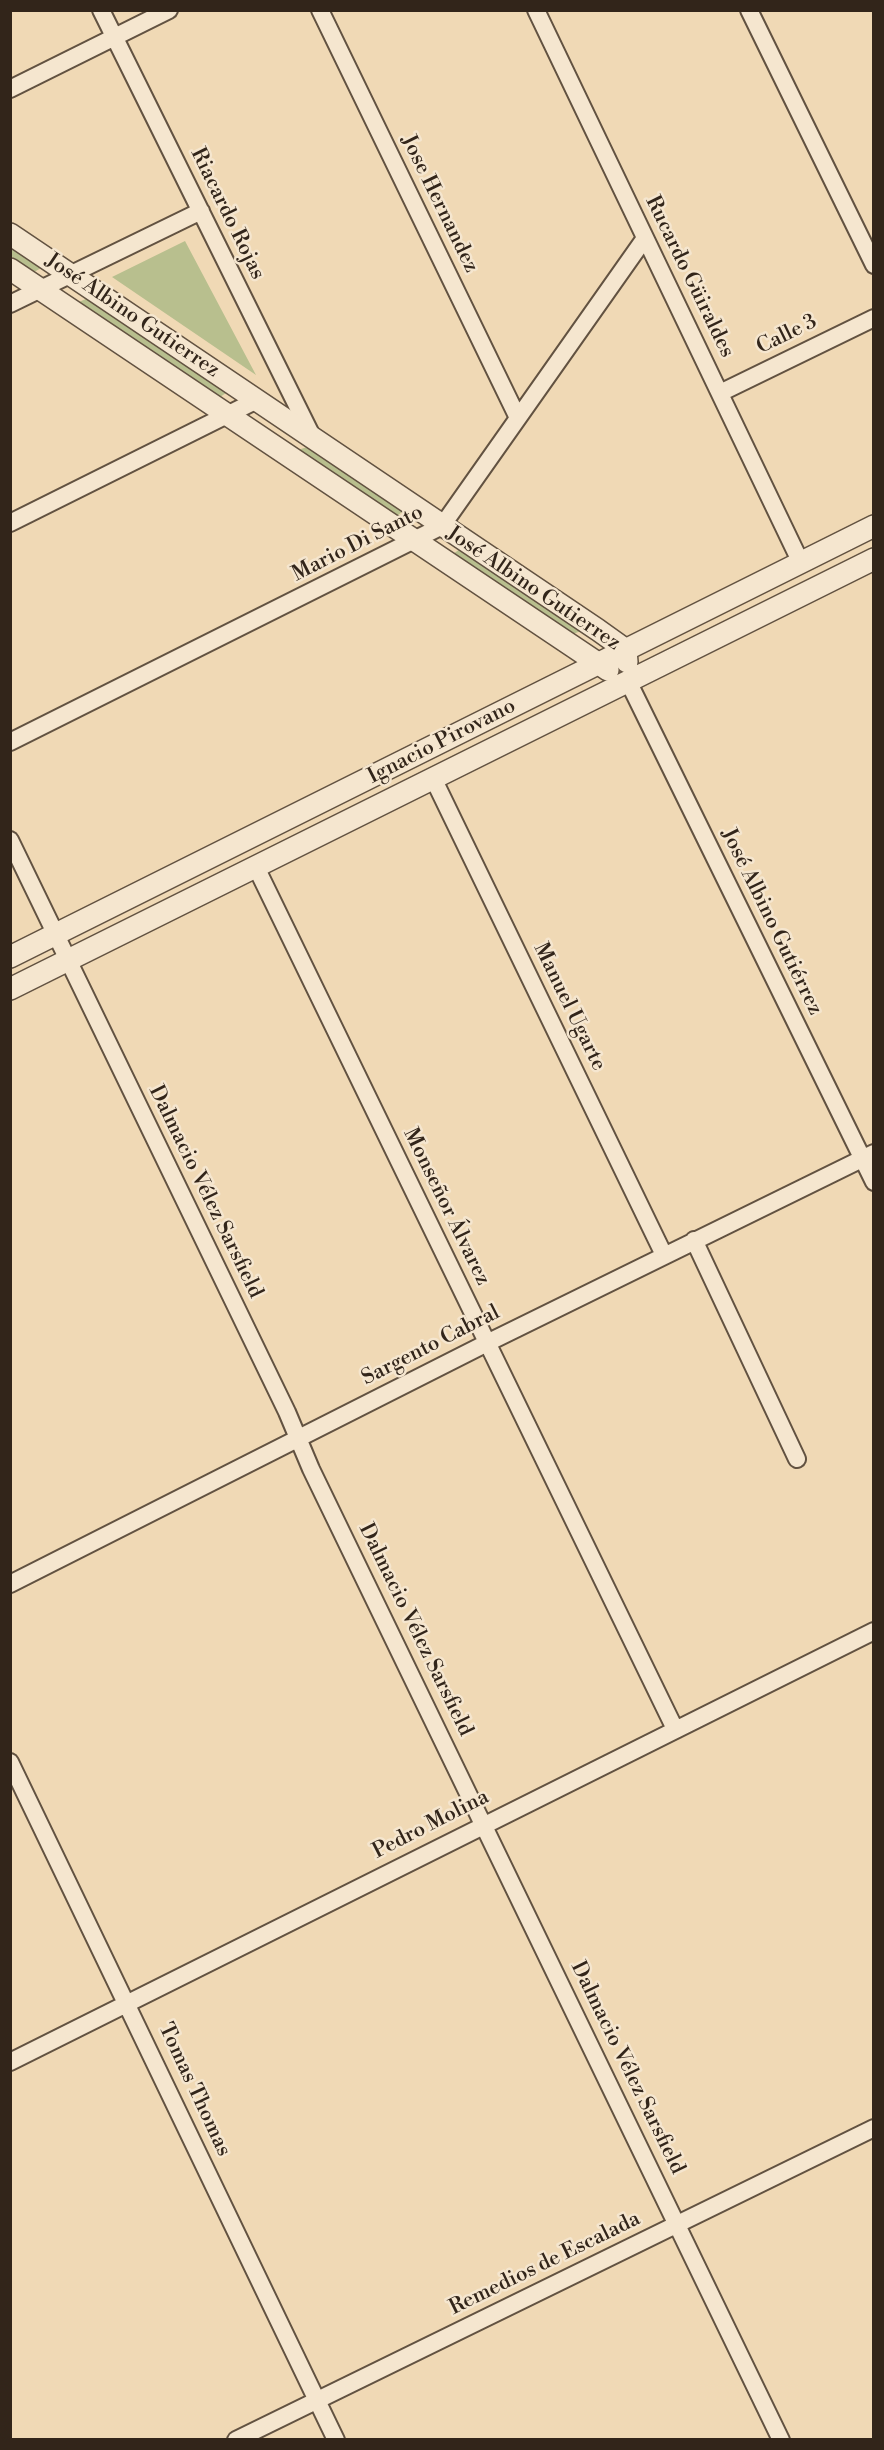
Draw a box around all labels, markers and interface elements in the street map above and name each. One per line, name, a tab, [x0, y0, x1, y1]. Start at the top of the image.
street label: Jose Hernandez	[395, 131, 483, 277]
street label: Riacardo Rojas	[184, 144, 270, 284]
street label: Rucardo Güiraldes	[639, 192, 739, 362]
street label: José Albino Gutierrez	[40, 248, 224, 384]
street label: Calle 3	[753, 310, 821, 360]
street label: Mario Di Santo	[288, 500, 428, 588]
street label: José Albino Gutierrez	[441, 521, 625, 657]
street label: Ignacio Pirovano	[364, 694, 520, 790]
street label: José Albino Gutiérrez	[715, 825, 827, 1019]
street label: Manuel Ugarte	[527, 939, 611, 1075]
street label: Dalmacio Vélez Sarsfield	[143, 1082, 267, 1302]
street label: Monseñor Álvarez	[397, 1124, 495, 1290]
street label: Sargento Cabral	[358, 1300, 504, 1392]
street label: Dalmacio Vélez Sarsfield	[353, 1520, 477, 1740]
street label: Pedro Molina	[369, 1785, 493, 1865]
street label: Dalmacio Vélez Sarsfield	[565, 1958, 689, 2178]
street label: Tomas Thomas	[152, 2019, 236, 2161]
street label: Remedios de Escalada	[445, 2207, 645, 2321]

